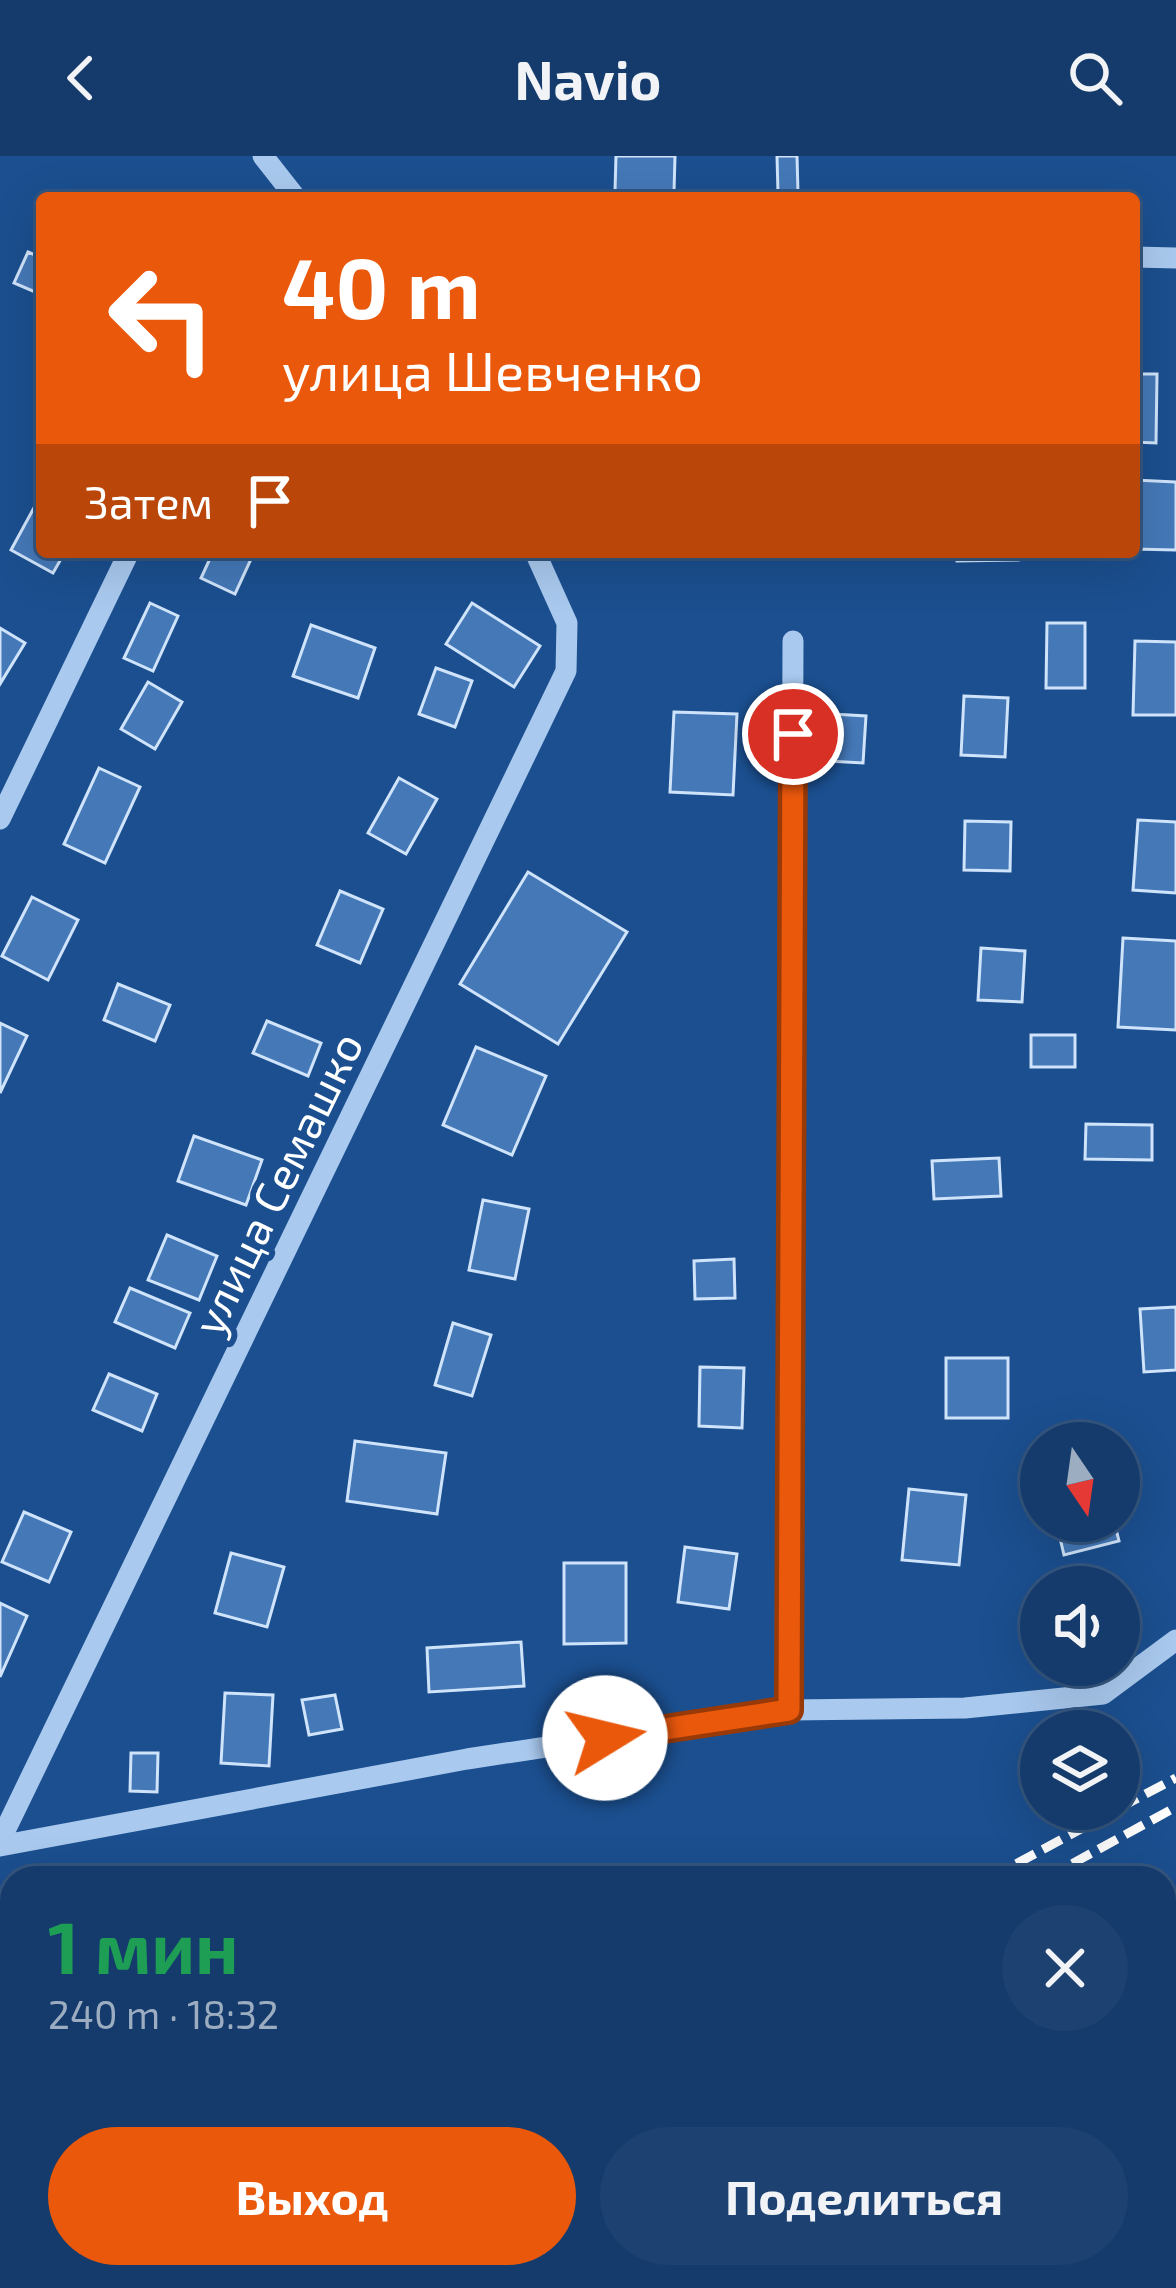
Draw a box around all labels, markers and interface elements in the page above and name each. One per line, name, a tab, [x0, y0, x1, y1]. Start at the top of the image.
icon: back	[48, 45, 114, 111]
icon: search	[1062, 45, 1128, 111]
text: Navio	[515, 46, 661, 111]
text: 40 m	[282, 235, 481, 336]
icon: left	[84, 240, 240, 396]
text: улица Шевченко	[282, 337, 703, 402]
icon: arrive	[237, 468, 303, 534]
text: Затем	[84, 474, 213, 528]
pin	[742, 683, 844, 785]
icon: arrive	[760, 701, 826, 767]
street label: улица Семашко	[179, 1023, 373, 1343]
north arrow	[1020, 1422, 1140, 1542]
map controls	[1020, 1422, 1140, 1830]
button: sound	[1020, 1566, 1140, 1686]
position arrow	[542, 1675, 668, 1801]
button: layers	[1020, 1710, 1140, 1830]
text: 1 мин	[48, 1902, 239, 1988]
button: close	[1002, 1905, 1128, 2031]
text: 240 m · 18:32	[48, 1990, 279, 2037]
button: Выход	[48, 2127, 576, 2265]
button: Поделиться	[600, 2127, 1128, 2265]

